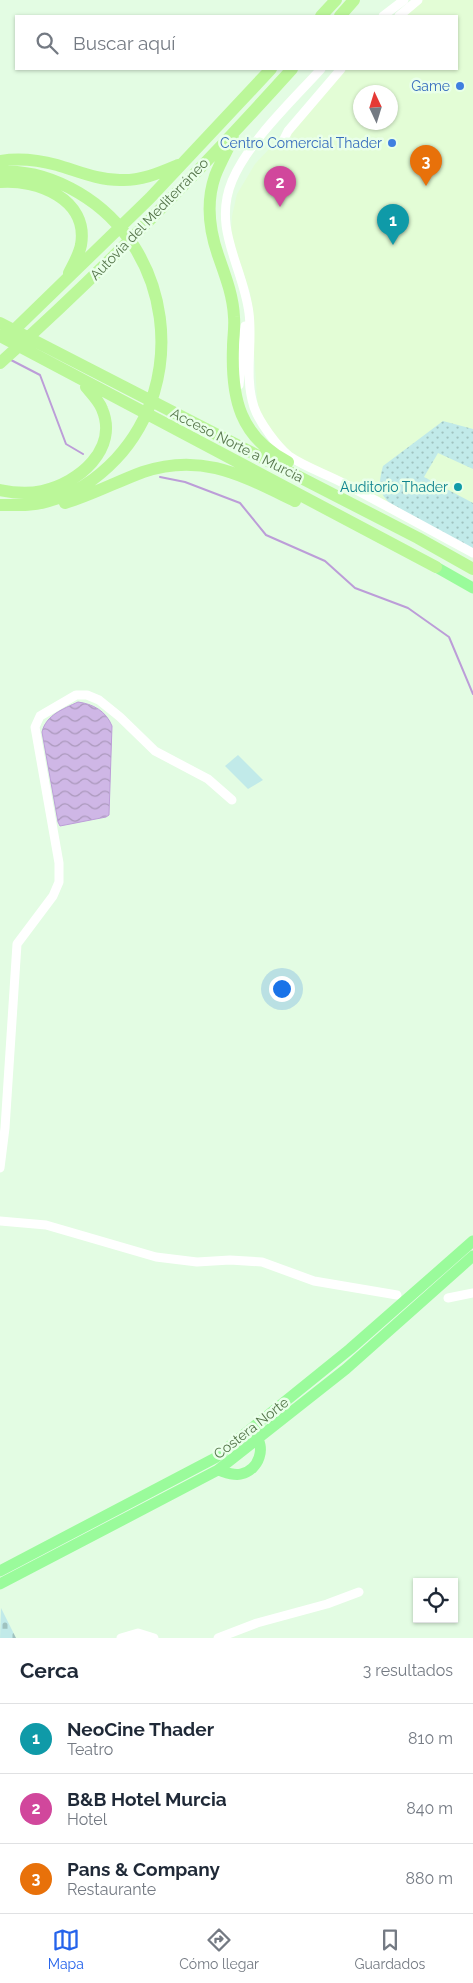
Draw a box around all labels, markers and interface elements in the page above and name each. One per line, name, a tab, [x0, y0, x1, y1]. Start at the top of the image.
search box	[15, 15, 458, 70]
icon: search	[33, 29, 61, 57]
text: Buscar aquí	[73, 32, 175, 54]
place label: Game	[411, 78, 450, 94]
marker: Game	[454, 80, 466, 92]
north arrow	[353, 85, 398, 130]
place label: Centro Comercial Thader	[220, 135, 382, 151]
marker: Centro Comercial Thader	[386, 137, 398, 149]
pin: 3	[410, 145, 442, 186]
street label: Autovía del Mediterráneo	[87, 155, 211, 283]
pin: 2	[264, 166, 296, 207]
pin: 1	[377, 204, 409, 245]
street label: Acceso Norte a Murcia	[168, 405, 306, 485]
place label: Auditorio Thader	[340, 479, 448, 495]
marker: Auditorio Thader	[452, 481, 464, 493]
your location	[269, 976, 295, 1002]
street label: Costera Norte	[210, 1394, 292, 1462]
map controls	[413, 1578, 458, 1623]
button: locate	[413, 1578, 458, 1623]
text: Cerca	[20, 1658, 79, 1683]
text: 3 resultados	[363, 1661, 453, 1680]
text: NeoCine Thader	[67, 1718, 214, 1740]
text: 1	[32, 1729, 40, 1748]
text: 810 m	[408, 1729, 453, 1748]
text: Teatro	[67, 1740, 113, 1759]
text: B&B Hotel Murcia	[67, 1788, 227, 1810]
text: 2	[31, 1799, 41, 1818]
text: 840 m	[406, 1799, 453, 1818]
text: Hotel	[67, 1810, 107, 1829]
text: Pans & Company	[67, 1858, 220, 1880]
text: 3	[32, 1869, 40, 1888]
text: 880 m	[405, 1869, 453, 1888]
text: Restaurante	[67, 1880, 156, 1899]
tab: Mapa	[48, 1926, 84, 1972]
tab: Cómo llegar	[179, 1926, 259, 1972]
tab: Guardados	[354, 1926, 425, 1972]

